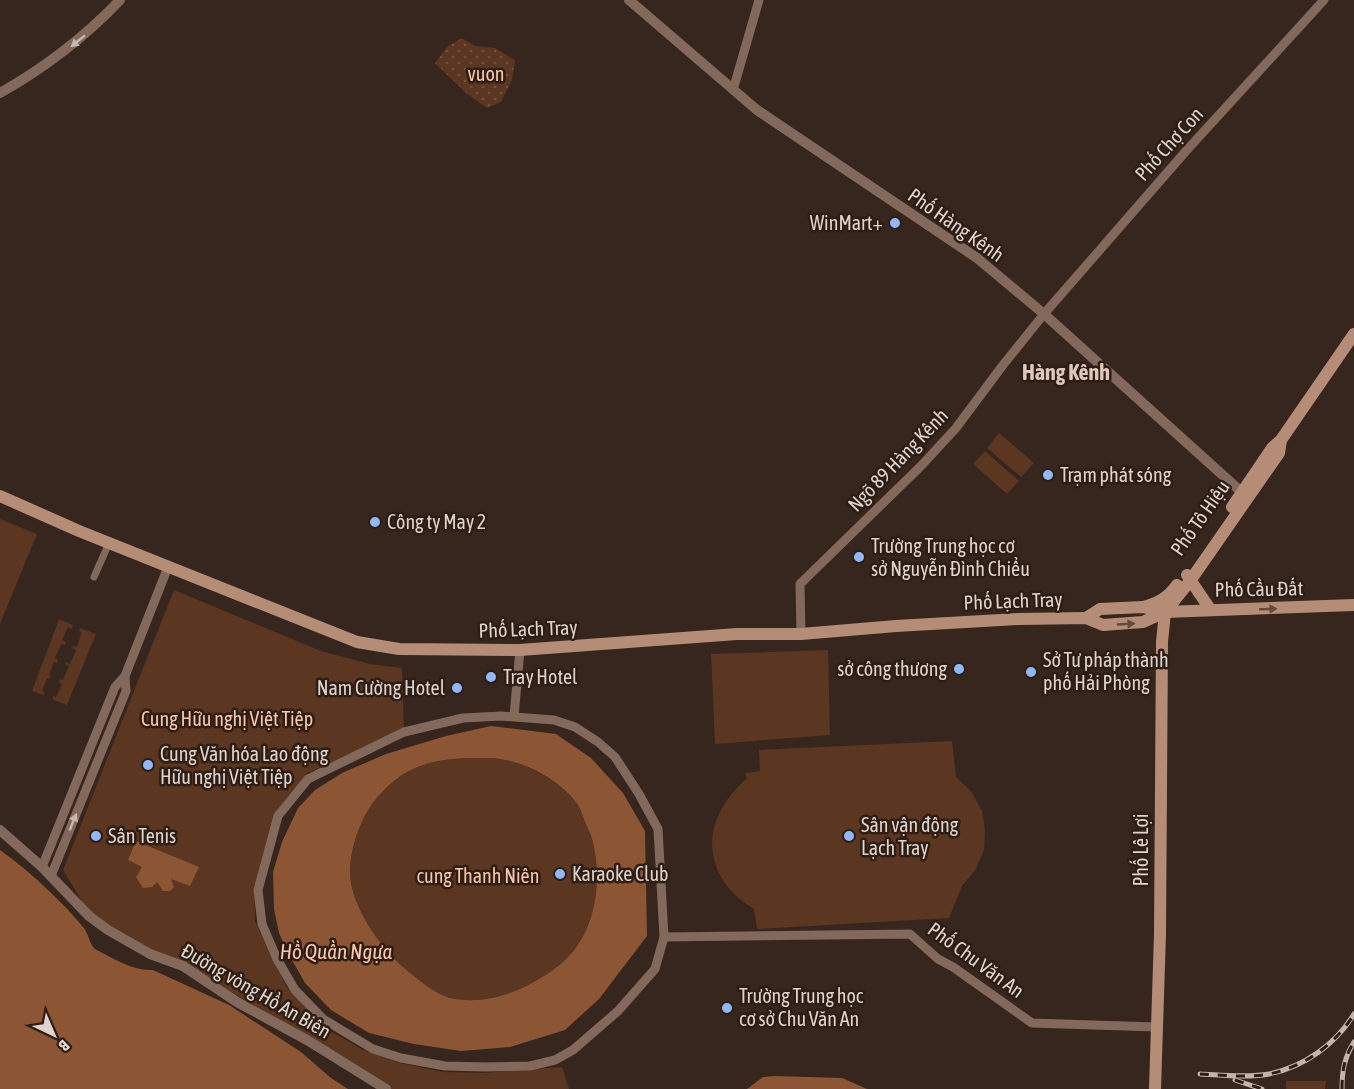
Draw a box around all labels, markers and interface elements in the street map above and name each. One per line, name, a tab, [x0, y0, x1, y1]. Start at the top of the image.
one-way arrow	[71, 34, 86, 47]
park label: vuon	[468, 62, 505, 85]
street label: Phố Chợ Con	[1130, 102, 1207, 185]
street label: Phố Hàng Kênh	[904, 183, 1009, 266]
place label: WinMart+	[810, 211, 883, 234]
marker: WinMart+	[888, 216, 902, 230]
district label: Hàng Kênh	[1022, 359, 1110, 385]
street label: Ngõ 89 Hàng Kênh	[843, 404, 952, 516]
place label: Trạm phát sóng	[1060, 463, 1172, 486]
marker: Trạm phát sóng	[1041, 468, 1055, 482]
street label: Phố Tô Hiệu	[1165, 476, 1234, 560]
place label: Công ty May 2	[387, 510, 486, 533]
marker: Công ty May 2	[368, 515, 382, 529]
place label: Trường Trung học cơ sở Nguyễn Đình Chiểu	[871, 534, 1030, 580]
marker: Trường Trung học cơ sở Nguyễn Đình Chiểu	[852, 550, 866, 564]
street label: Phố Cầu Đất	[1214, 576, 1304, 601]
street label: Phố Lạch Tray	[963, 587, 1063, 614]
one-way arrow	[1259, 604, 1278, 613]
street label: Phố Lạch Tray	[478, 615, 578, 642]
one-way arrow	[1116, 619, 1135, 628]
place label: Sở Tư pháp thành phố Hải Phòng	[1043, 648, 1169, 694]
place label: sở công thương	[837, 657, 947, 680]
marker: sở công thương	[952, 662, 966, 676]
place label: Tray Hotel	[503, 665, 578, 688]
marker: Sở Tư pháp thành phố Hải Phòng	[1024, 665, 1038, 679]
marker: Tray Hotel	[484, 670, 498, 684]
place label: Nam Cường Hotel	[317, 676, 446, 699]
marker: Nam Cường Hotel	[450, 681, 464, 695]
park label: Cung Hữu nghị Việt Tiệp	[141, 707, 313, 730]
place label: Cung Văn hóa Lao động Hữu nghị Việt Tiệp	[160, 742, 329, 788]
marker: Cung Văn hóa Lao động Hữu nghị Việt Tiệp	[141, 758, 155, 772]
one-way arrow	[69, 813, 78, 831]
place label: Sân vận động Lạch Tray	[861, 813, 959, 859]
street label: Phố Lê Lợi	[1129, 814, 1152, 886]
place label: Sân Tenis	[108, 824, 176, 847]
marker: Sân Tenis	[89, 829, 103, 843]
marker: Sân vận động Lạch Tray	[842, 829, 856, 843]
place label: Karaoke Club	[572, 862, 669, 885]
park label: cung Thanh Niên	[417, 864, 539, 887]
marker: Karaoke Club	[553, 867, 567, 881]
street label: Phố Chu Văn An	[924, 917, 1029, 1002]
street label: Đường vòng Hồ An Biên	[177, 938, 335, 1043]
water label: Hồ Quần Ngựa	[280, 939, 392, 963]
place label: Trường Trung học cơ sở Chu Văn An	[739, 984, 864, 1030]
marker: Trường Trung học cơ sở Chu Văn An	[720, 1001, 734, 1015]
north arrow	[24, 1005, 84, 1065]
text: B	[55, 1037, 73, 1055]

